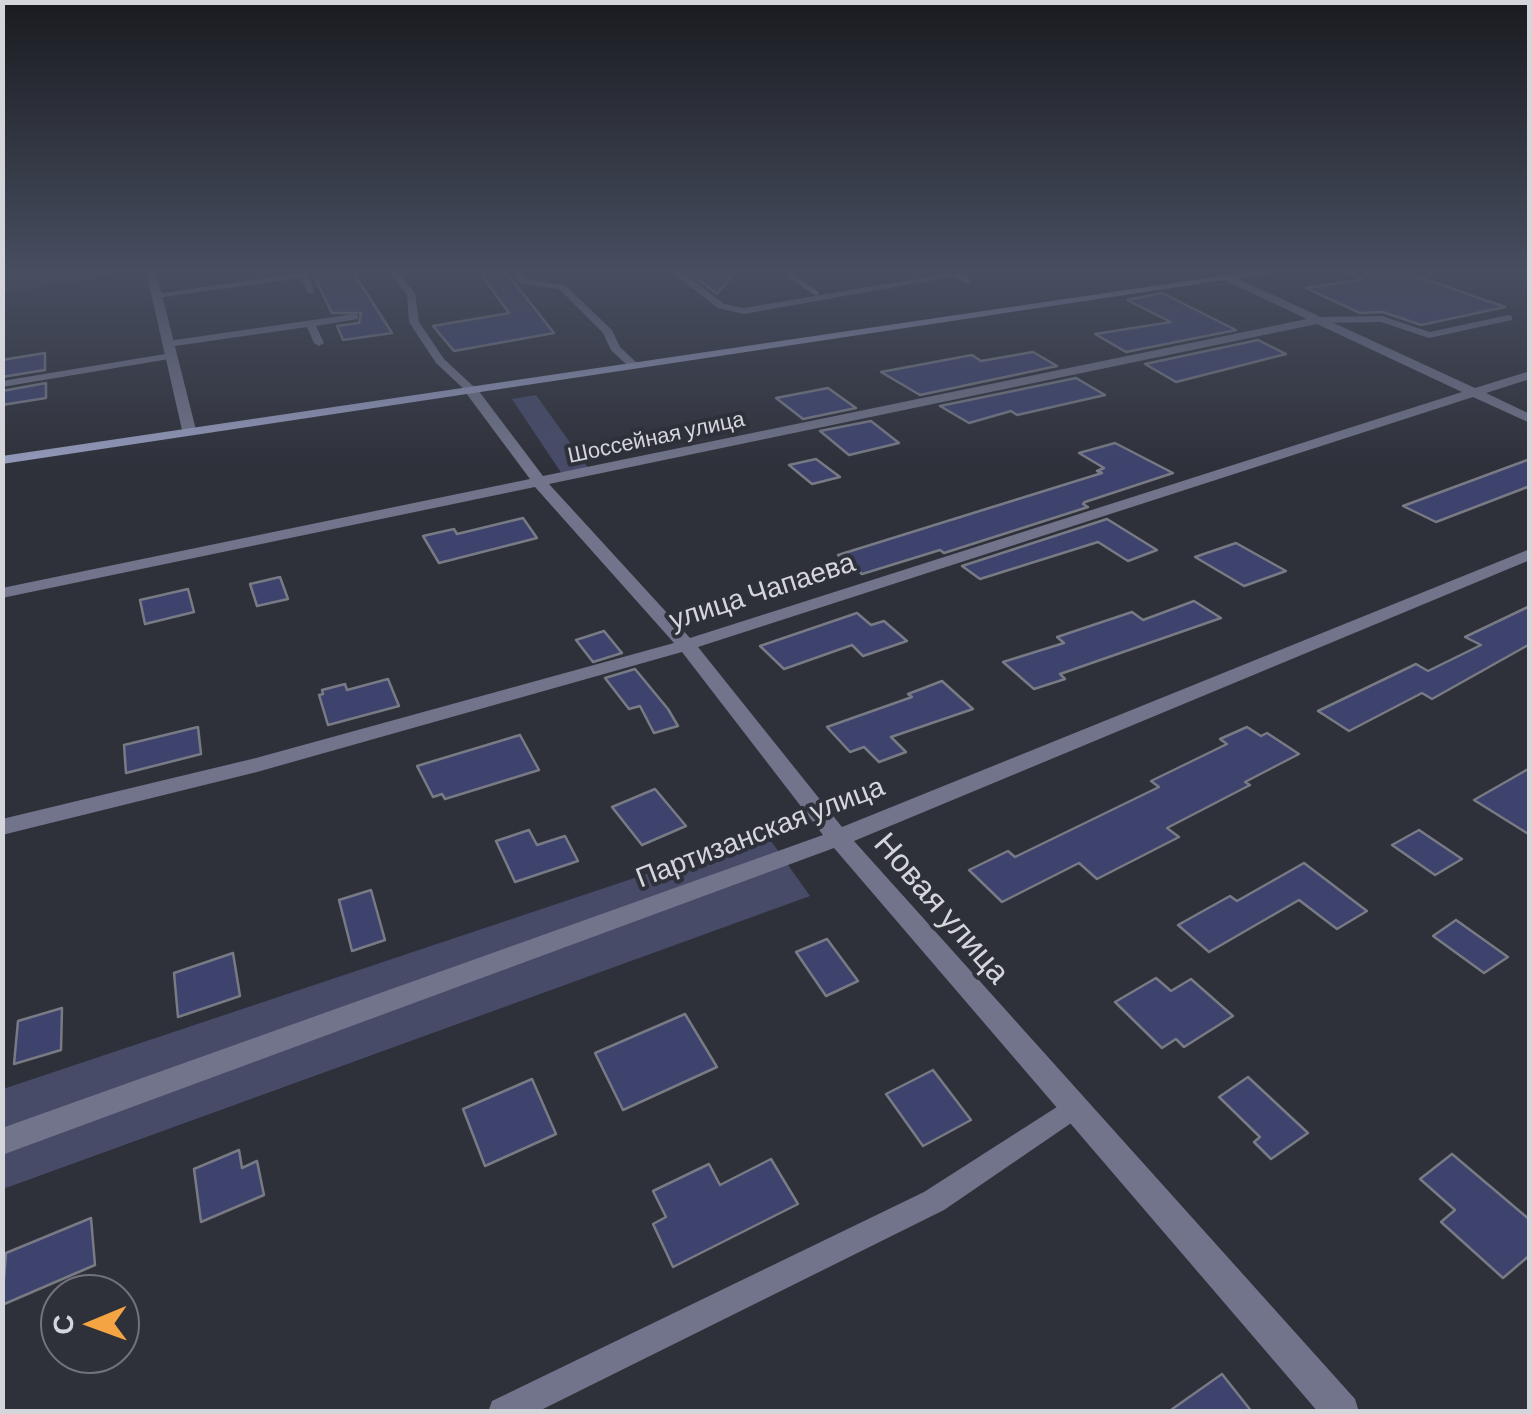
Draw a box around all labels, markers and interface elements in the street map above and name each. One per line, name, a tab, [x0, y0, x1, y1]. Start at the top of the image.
street label: Шоссейная улица	[565, 405, 747, 469]
street label: улица Чапаева	[665, 545, 859, 637]
street label: Партизанская улица	[631, 769, 889, 895]
street label: Новая улица	[866, 825, 1018, 991]
north arrow	[40, 1274, 140, 1374]
text: С	[45, 1314, 79, 1335]

